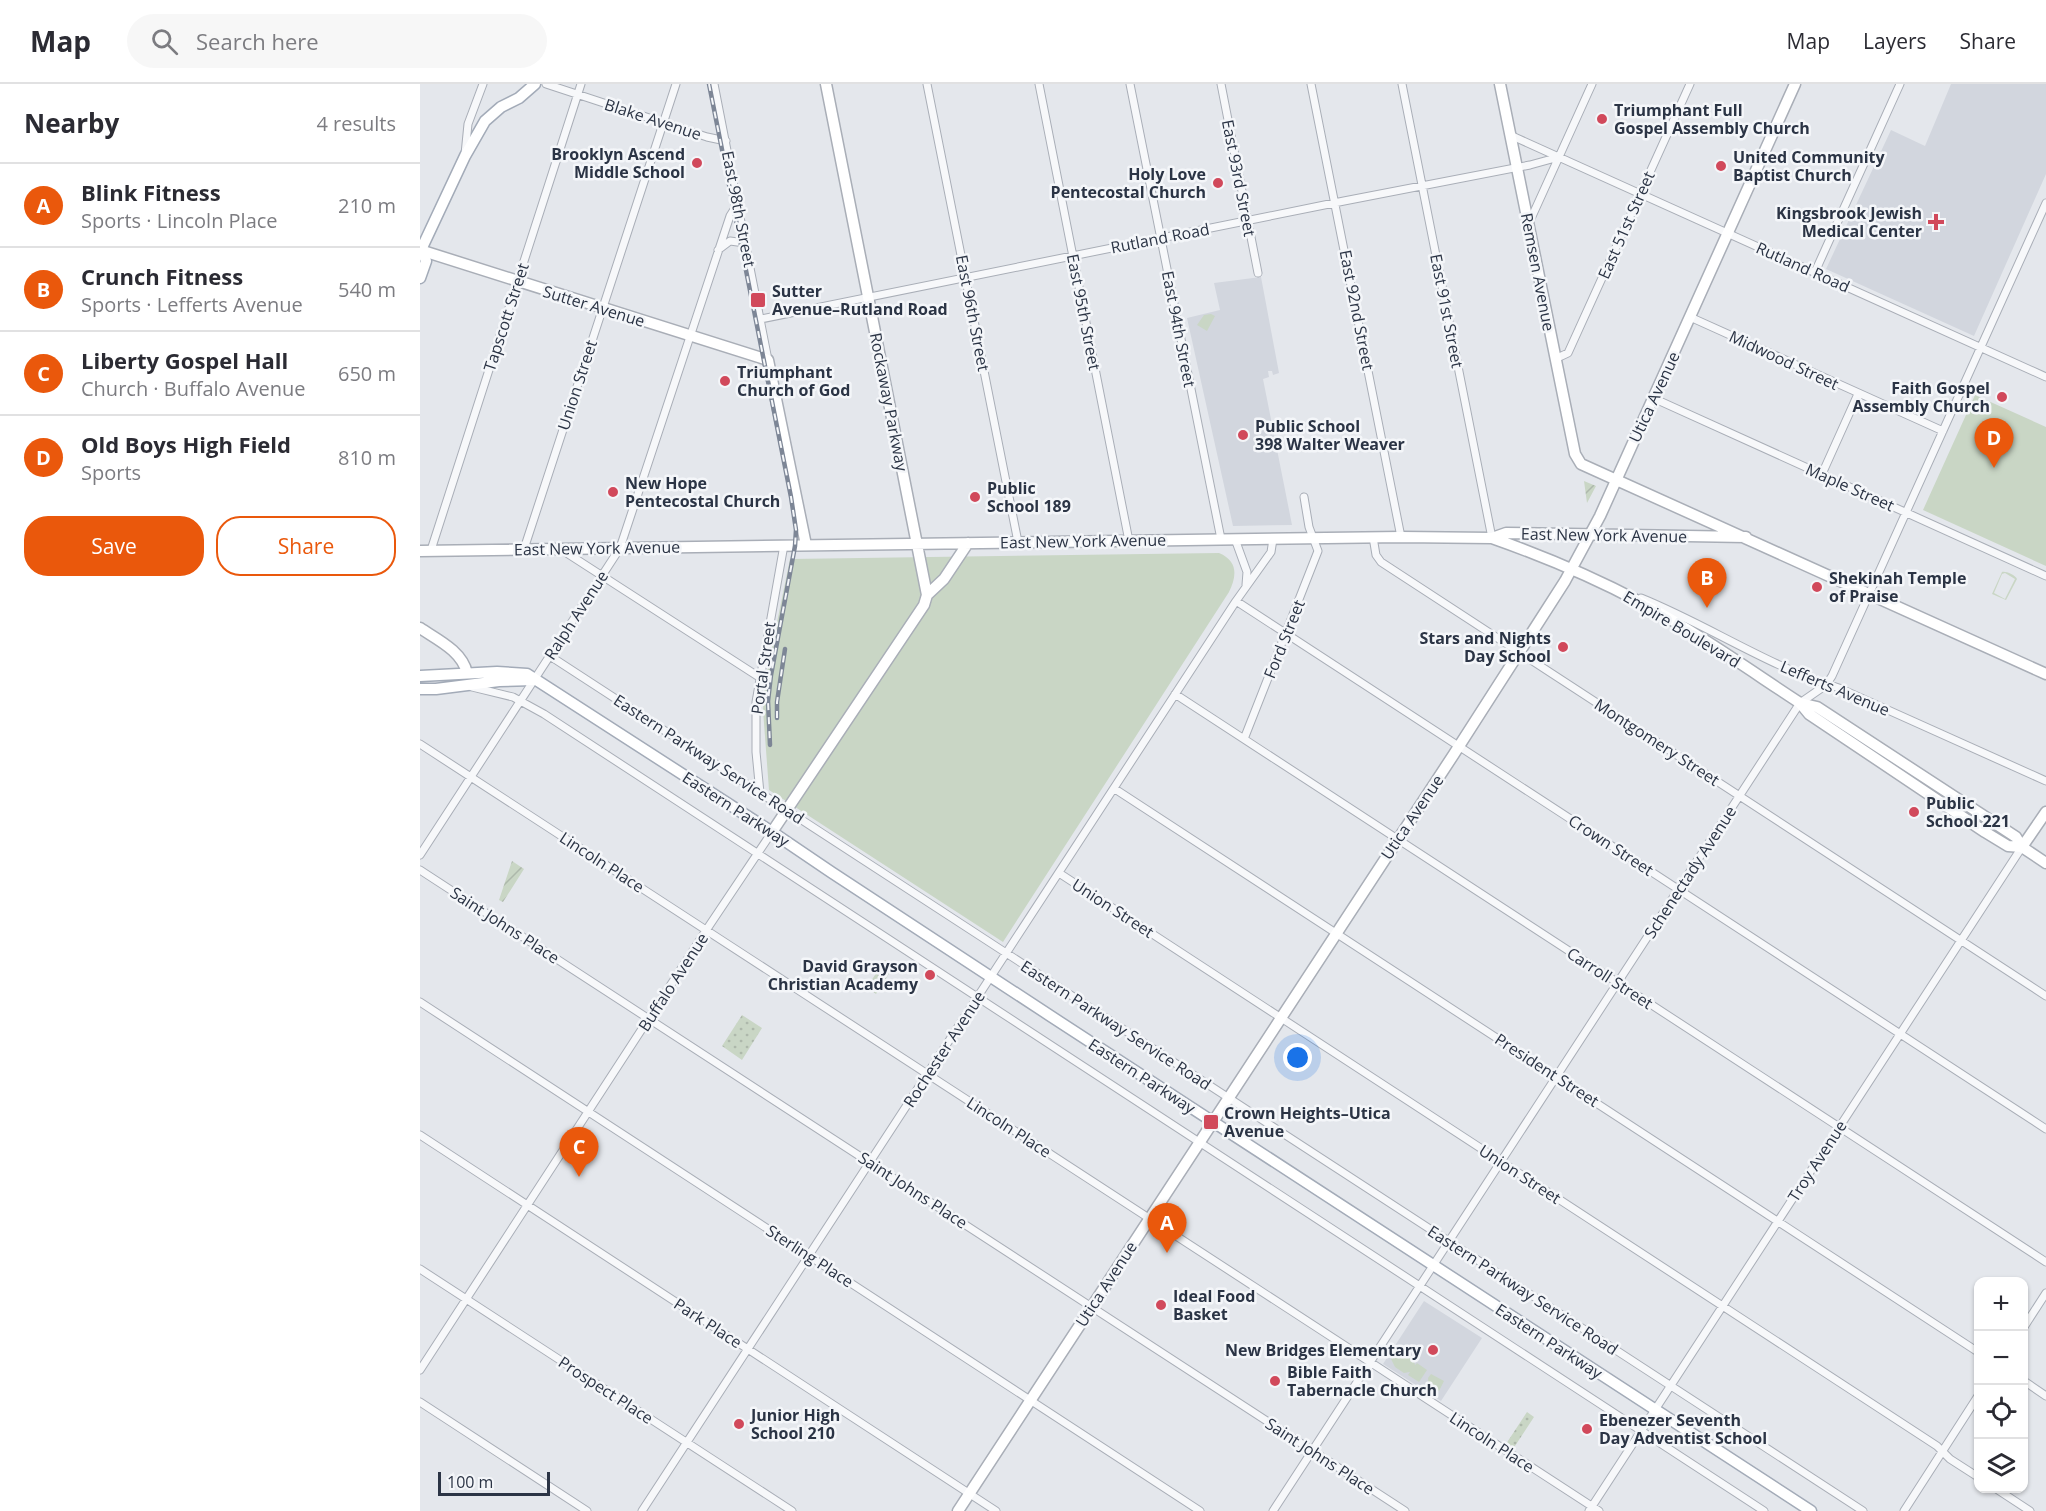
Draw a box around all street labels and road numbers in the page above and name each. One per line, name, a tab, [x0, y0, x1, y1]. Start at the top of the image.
street label: Blake Avenue	[602, 93, 704, 145]
street label: East 93rd Street	[1217, 118, 1261, 239]
street label: East 98th Street	[717, 149, 761, 269]
street label: East 51st Street	[1592, 167, 1660, 282]
street label: Remsen Avenue	[1516, 211, 1560, 333]
street label: Rutland Road	[1109, 218, 1211, 258]
street label: Rutland Road	[1753, 237, 1853, 297]
street label: East 92nd Street	[1335, 248, 1379, 372]
street label: East 95th Street	[1062, 252, 1106, 372]
street label: East 91st Street	[1425, 252, 1469, 370]
street label: East 96th Street	[951, 253, 995, 373]
street label: Tapscott Street	[478, 260, 534, 374]
street label: East 94th Street	[1157, 269, 1201, 389]
street label: Sutter Avenue	[540, 280, 648, 332]
street label: Midwood Street	[1726, 325, 1843, 395]
street label: Rockaway Parkway	[865, 331, 913, 474]
street label: Union Street	[552, 337, 602, 433]
street label: Utica Avenue	[1623, 348, 1685, 446]
street label: Maple Street	[1802, 458, 1898, 516]
street label: East New York Avenue	[1521, 523, 1687, 547]
street label: East New York Avenue	[1000, 529, 1166, 553]
street label: East New York Avenue	[514, 536, 680, 560]
street label: Ralph Avenue	[539, 566, 613, 664]
street label: Empire Boulevard	[1619, 585, 1745, 673]
street label: Ford Street	[1258, 596, 1310, 682]
street label: Portal Street	[746, 620, 780, 716]
street label: Lefferts Avenue	[1777, 655, 1893, 721]
street label: Eastern Parkway Service Road	[610, 690, 808, 828]
street label: Montgomery Street	[1590, 693, 1724, 791]
street label: Eastern Parkway	[679, 767, 793, 851]
street label: Utica Avenue	[1376, 770, 1448, 864]
street label: Schenectady Avenue	[1639, 801, 1741, 943]
street label: Crown Street	[1564, 809, 1658, 881]
street label: Lincoln Place	[555, 826, 649, 898]
street label: Union Street	[1068, 873, 1159, 943]
street label: Saint Johns Place	[446, 881, 564, 969]
street label: Buffalo Avenue	[633, 928, 713, 1036]
street label: Carroll Street	[1563, 942, 1658, 1014]
street label: Eastern Parkway Service Road	[1017, 956, 1215, 1094]
street label: Rochester Avenue	[898, 987, 990, 1111]
street label: President Street	[1491, 1028, 1604, 1112]
street label: Eastern Parkway	[1085, 1034, 1199, 1118]
street label: Lincoln Place	[962, 1091, 1056, 1163]
street label: Troy Avenue	[1782, 1116, 1852, 1206]
street label: Union Street	[1475, 1139, 1566, 1209]
street label: Saint Johns Place	[854, 1146, 972, 1234]
street label: Sterling Place	[762, 1220, 858, 1292]
street label: Eastern Parkway Service Road	[1424, 1221, 1622, 1359]
street label: Utica Avenue	[1070, 1237, 1142, 1331]
street label: Park Place	[670, 1293, 746, 1353]
street label: Eastern Parkway	[1492, 1299, 1606, 1383]
street label: Prospect Place	[554, 1351, 658, 1429]
street label: Lincoln Place	[1445, 1406, 1539, 1478]
street label: Saint Johns Place	[1261, 1412, 1379, 1500]

